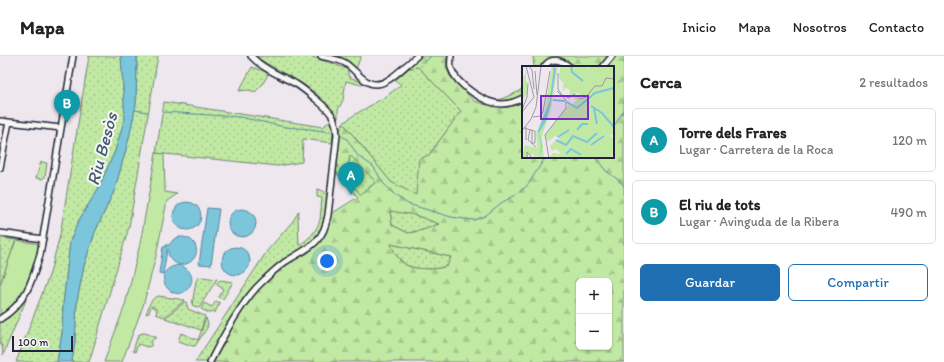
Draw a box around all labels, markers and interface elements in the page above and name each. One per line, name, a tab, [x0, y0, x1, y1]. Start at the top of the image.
text: Mapa	[20, 16, 64, 39]
text: Inicio	[682, 19, 716, 36]
text: Mapa	[738, 19, 771, 36]
text: Nosotros	[793, 19, 847, 36]
text: Contacto	[869, 19, 924, 36]
inset map	[522, 66, 614, 158]
text: Cerca	[640, 72, 682, 92]
text: 2 resultados	[859, 75, 928, 90]
pin: B	[54, 90, 80, 123]
water label: Riu Besòs	[82, 109, 123, 188]
text: Torre dels Frares	[679, 124, 787, 142]
text: A	[650, 133, 658, 148]
text: 120 m	[892, 133, 927, 148]
text: Lugar · Carretera de la Roca	[679, 142, 833, 157]
pin: A	[338, 162, 364, 195]
text: El riu de tots	[679, 196, 760, 214]
text: B	[650, 205, 658, 220]
text: 490 m	[891, 205, 927, 220]
text: Lugar · Avinguda de la Ribera	[679, 214, 839, 229]
your location	[317, 251, 337, 271]
button: Guardar	[640, 264, 780, 301]
button: Compartir	[788, 264, 928, 301]
map controls	[576, 278, 612, 350]
button: +	[576, 278, 612, 314]
button: −	[576, 314, 612, 350]
scale bar	[12, 334, 73, 353]
text: 100 m	[18, 336, 48, 349]

